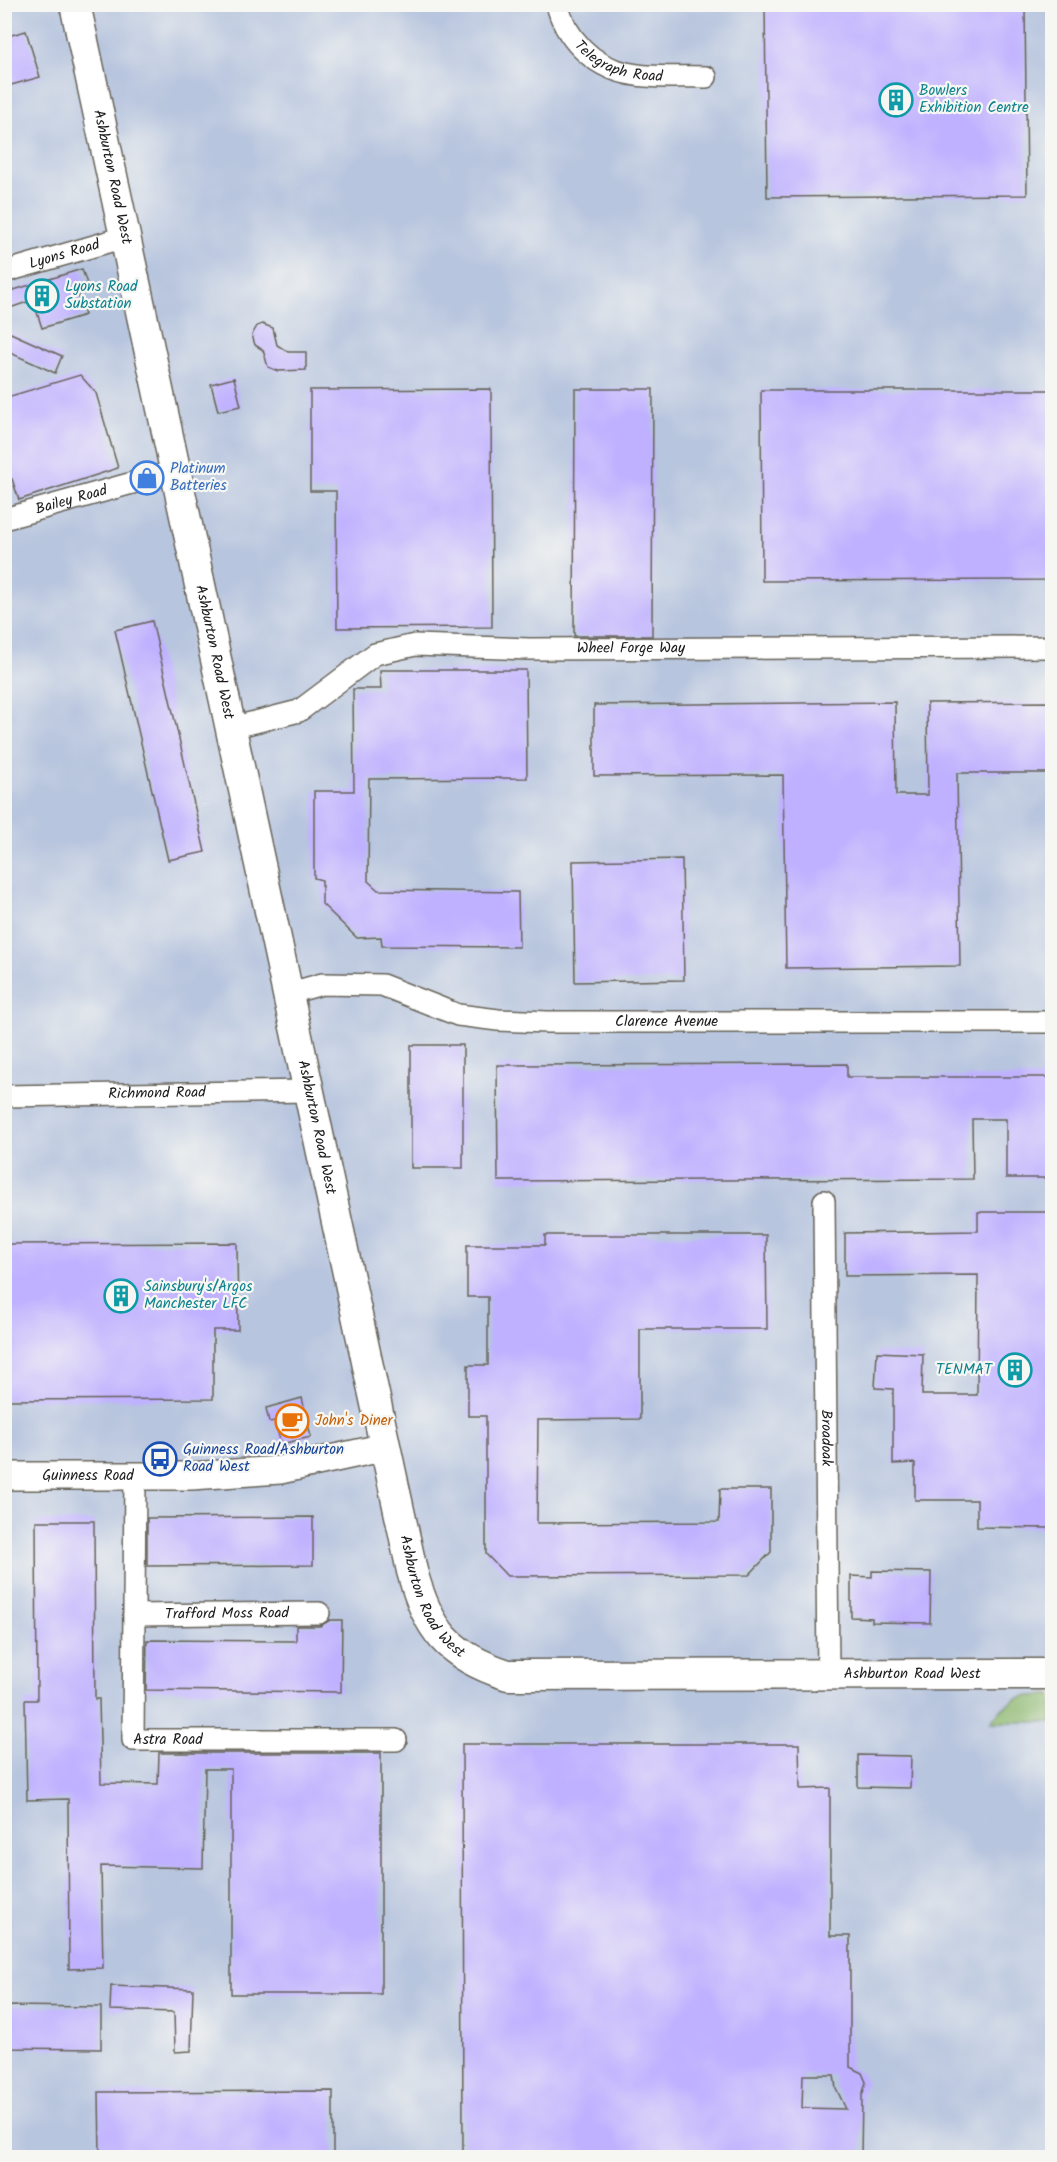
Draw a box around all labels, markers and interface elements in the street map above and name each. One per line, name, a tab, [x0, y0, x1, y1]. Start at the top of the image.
street label: Telegraph Road	[568, 35, 664, 89]
place label: Bowlers Exhibition Centre	[919, 79, 1029, 120]
building icon: Bowlers Exhibition Centre	[878, 82, 914, 118]
street label: Ashburton Road West	[86, 108, 138, 247]
street label: Lyons Road	[26, 233, 103, 276]
place label: Lyons Road Substation	[65, 275, 138, 316]
building icon: Lyons Road Substation	[24, 278, 60, 314]
place label: Platinum Batteries	[170, 457, 227, 498]
shop icon: Platinum Batteries	[129, 460, 165, 496]
street label: Bailey Road	[33, 478, 111, 522]
street label: Ashburton Road West	[188, 583, 241, 722]
street label: Wheel Forge Way	[577, 636, 686, 661]
street label: Clarence Avenue	[615, 1010, 718, 1034]
street label: Ashburton Road West	[290, 1058, 343, 1197]
street label: Richmond Road	[108, 1081, 206, 1106]
place label: Sainsbury's/Argos Manchester LFC	[144, 1275, 253, 1316]
building icon: Sainsbury's/Argos Manchester LFC	[103, 1278, 139, 1314]
building icon: TENMAT	[997, 1352, 1033, 1388]
place label: TENMAT	[936, 1358, 994, 1382]
cafe icon: John's Diner	[274, 1403, 310, 1439]
place label: John's Diner	[315, 1409, 393, 1433]
street label: Broadoak	[814, 1410, 838, 1467]
place label: Guinness Road/Ashburton Road West	[183, 1438, 344, 1479]
bus stop icon: Guinness Road/Ashburton Road West	[142, 1441, 178, 1477]
street label: Guinness Road	[42, 1464, 134, 1488]
street label: Ashburton Road West	[393, 1533, 470, 1665]
street label: Trafford Moss Road	[165, 1601, 290, 1627]
street label: Ashburton Road West	[844, 1662, 981, 1686]
street label: Astra Road	[133, 1728, 203, 1752]

